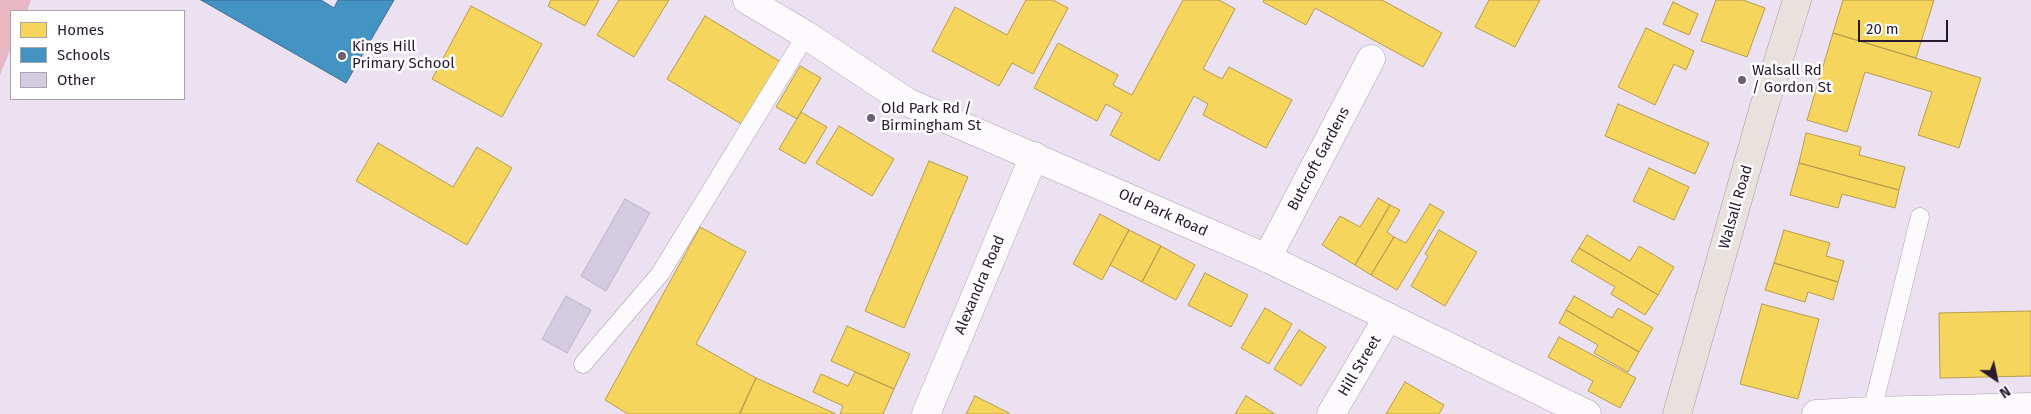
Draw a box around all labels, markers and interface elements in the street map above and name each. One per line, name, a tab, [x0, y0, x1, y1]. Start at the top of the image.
legend	[10, 10, 185, 100]
scale bar	[1861, 10, 1951, 42]
text: 20 m	[1866, 20, 1899, 38]
text: Homes	[57, 21, 104, 39]
place label: Kings Hill Primary School	[352, 38, 455, 73]
text: Schools	[57, 46, 110, 64]
marker: Kings Hill Primary School	[336, 50, 348, 62]
place label: Walsall Rd / Gordon St	[1752, 62, 1831, 97]
text: Other	[57, 71, 96, 89]
marker: Walsall Rd / Gordon St	[1736, 74, 1748, 86]
place label: Old Park Rd / Birmingham St	[881, 100, 981, 135]
street label: Butcroft Gardens	[1284, 104, 1354, 214]
marker: Old Park Rd / Birmingham St	[865, 112, 877, 124]
street label: Walsall Road	[1715, 163, 1757, 251]
street label: Old Park Road	[1116, 185, 1210, 241]
street label: Alexandra Road	[951, 233, 1009, 337]
street label: Hill Street	[1335, 332, 1385, 400]
north arrow	[1971, 354, 2021, 404]
text: N	[1996, 382, 2013, 401]

